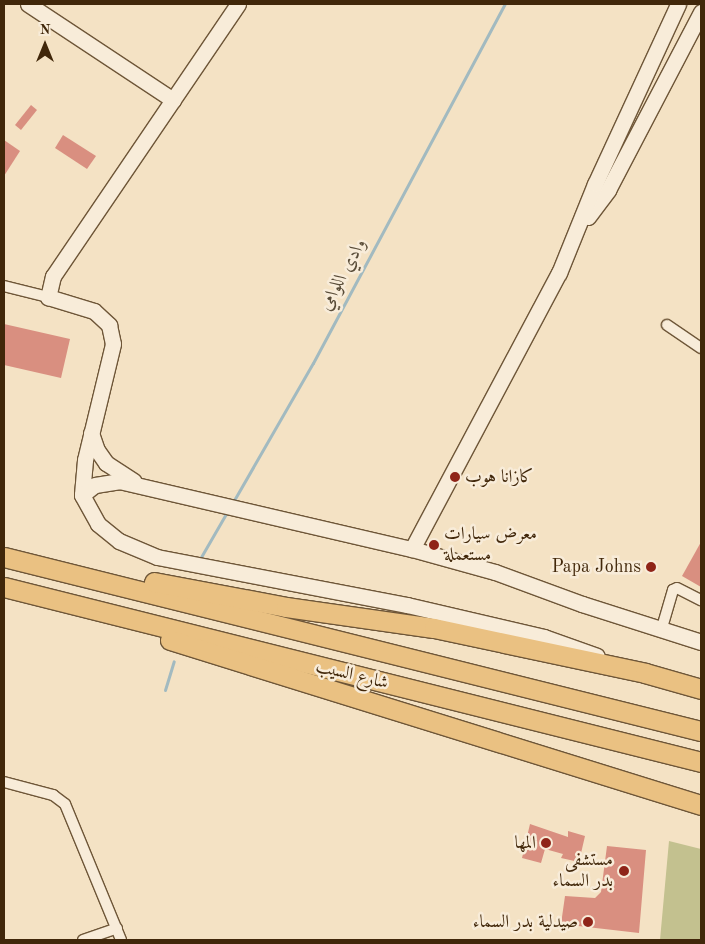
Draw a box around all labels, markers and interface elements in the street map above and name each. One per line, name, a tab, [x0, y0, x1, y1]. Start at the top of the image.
north arrow	[20, 20, 70, 70]
text: N	[40, 23, 50, 37]
water label: وادي اللوامي	[315, 235, 373, 315]
place label: كازانا هوب	[465, 466, 534, 488]
marker: كازانا هوب	[449, 471, 461, 483]
place label: معرض سيارات مستعملة	[444, 524, 537, 566]
marker: معرض سيارات مستعملة	[428, 539, 440, 551]
place label: Papa Johns	[551, 556, 641, 578]
marker: Papa Johns	[645, 561, 657, 573]
street label: شارع السيب	[314, 656, 390, 694]
place label: المها	[515, 832, 536, 854]
marker: المها	[540, 837, 552, 849]
place label: مستشفى بدر السماء	[552, 850, 613, 892]
marker: مستشفى بدر السماء	[617, 864, 631, 878]
place label: صيدلية بدر السماء	[473, 911, 578, 933]
marker: صيدلية بدر السماء	[582, 916, 594, 928]

